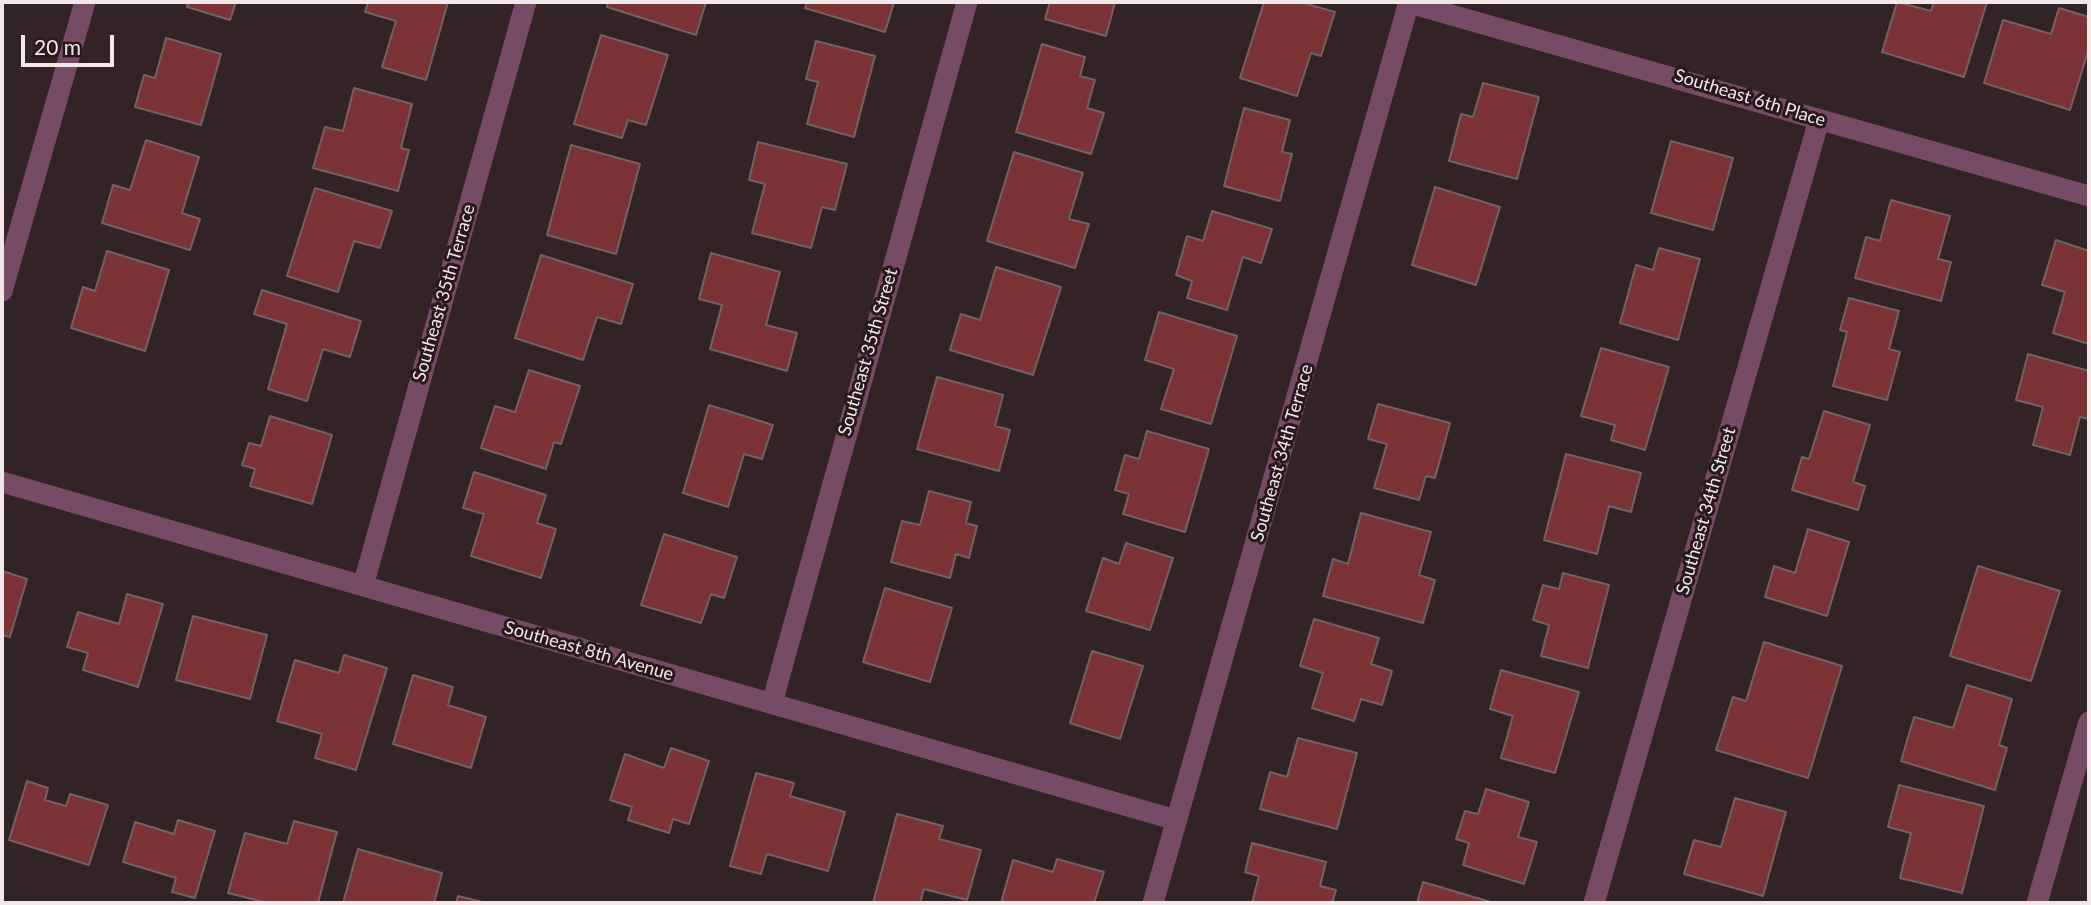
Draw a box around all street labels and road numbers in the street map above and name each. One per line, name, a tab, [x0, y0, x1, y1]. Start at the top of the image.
street label: Southeast 6th Place	[1672, 65, 1828, 131]
street label: Southeast 35th Terrace	[408, 202, 480, 384]
street label: Southeast 35th Street	[834, 266, 902, 438]
street label: Southeast 34th Terrace	[1246, 362, 1318, 544]
street label: Southeast 34th Street	[1672, 425, 1740, 597]
street label: Southeast 8th Avenue	[502, 617, 676, 685]

